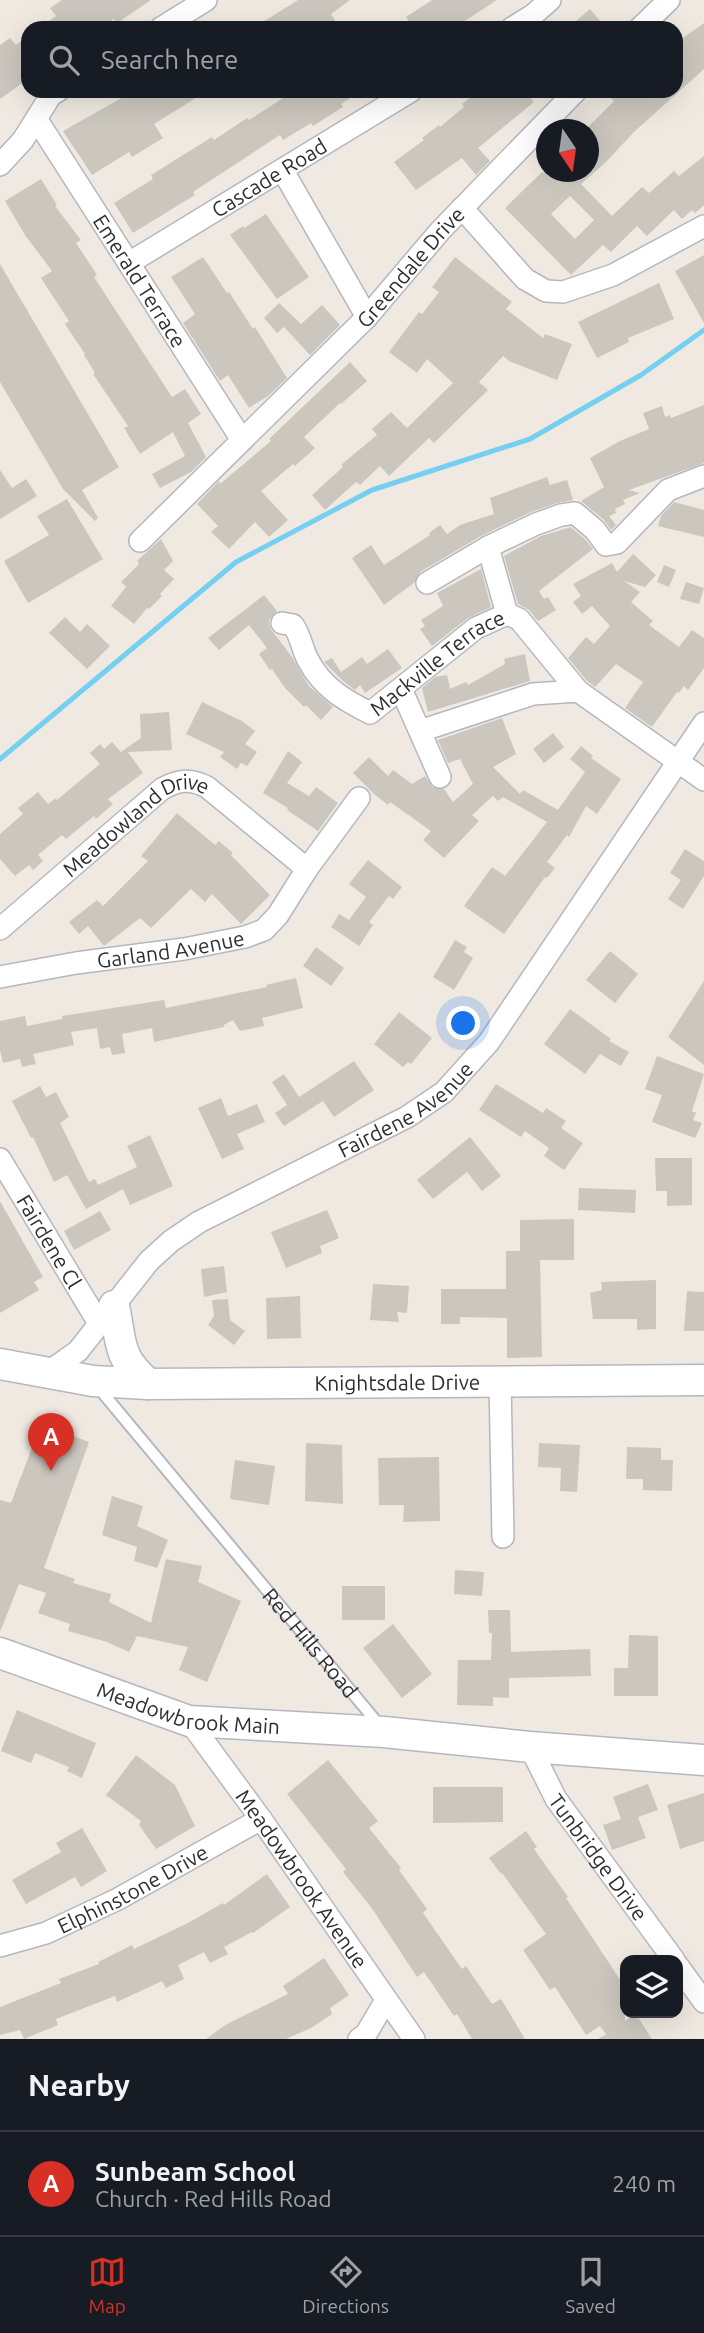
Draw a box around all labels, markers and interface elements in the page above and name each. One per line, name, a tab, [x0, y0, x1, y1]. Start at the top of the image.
search box	[21, 21, 683, 98]
icon: search	[45, 41, 83, 79]
text: Search here	[101, 45, 238, 74]
north arrow	[536, 119, 599, 182]
street label: Cascade Road	[207, 133, 331, 222]
street label: Greendale Drive	[352, 202, 469, 332]
street label: Emerald Terrace	[89, 210, 191, 352]
street label: Mackville Terrace	[365, 605, 508, 720]
street label: Meadowland Drive	[58, 769, 213, 881]
street label: Garland Avenue	[96, 925, 246, 972]
your location	[446, 1006, 480, 1040]
street label: Fairdene Avenue	[334, 1057, 477, 1162]
street label: Fairdene Cl	[12, 1190, 87, 1292]
street label: Knightsdale Drive	[314, 1370, 480, 1395]
pin: A	[28, 1413, 74, 1471]
street label: Red Hills Road	[258, 1583, 363, 1702]
street label: Meadowbrook Main	[94, 1677, 281, 1738]
street label: Meadowbrook Avenue	[231, 1785, 373, 1973]
street label: Tunbridge Drive	[544, 1789, 653, 1925]
street label: Elphinstone Drive	[54, 1839, 212, 1938]
map controls	[620, 1955, 683, 2018]
button: layers	[620, 1955, 683, 2018]
text: Nearby	[28, 2068, 130, 2102]
text: Sunbeam School	[95, 2157, 295, 2186]
text: A	[43, 2171, 59, 2196]
text: 240 m	[612, 2171, 676, 2196]
text: Church · Red Hills Road	[95, 2186, 332, 2211]
tab: Map	[88, 2253, 126, 2317]
tab: Directions	[302, 2253, 389, 2317]
tab: Saved	[565, 2253, 616, 2317]

